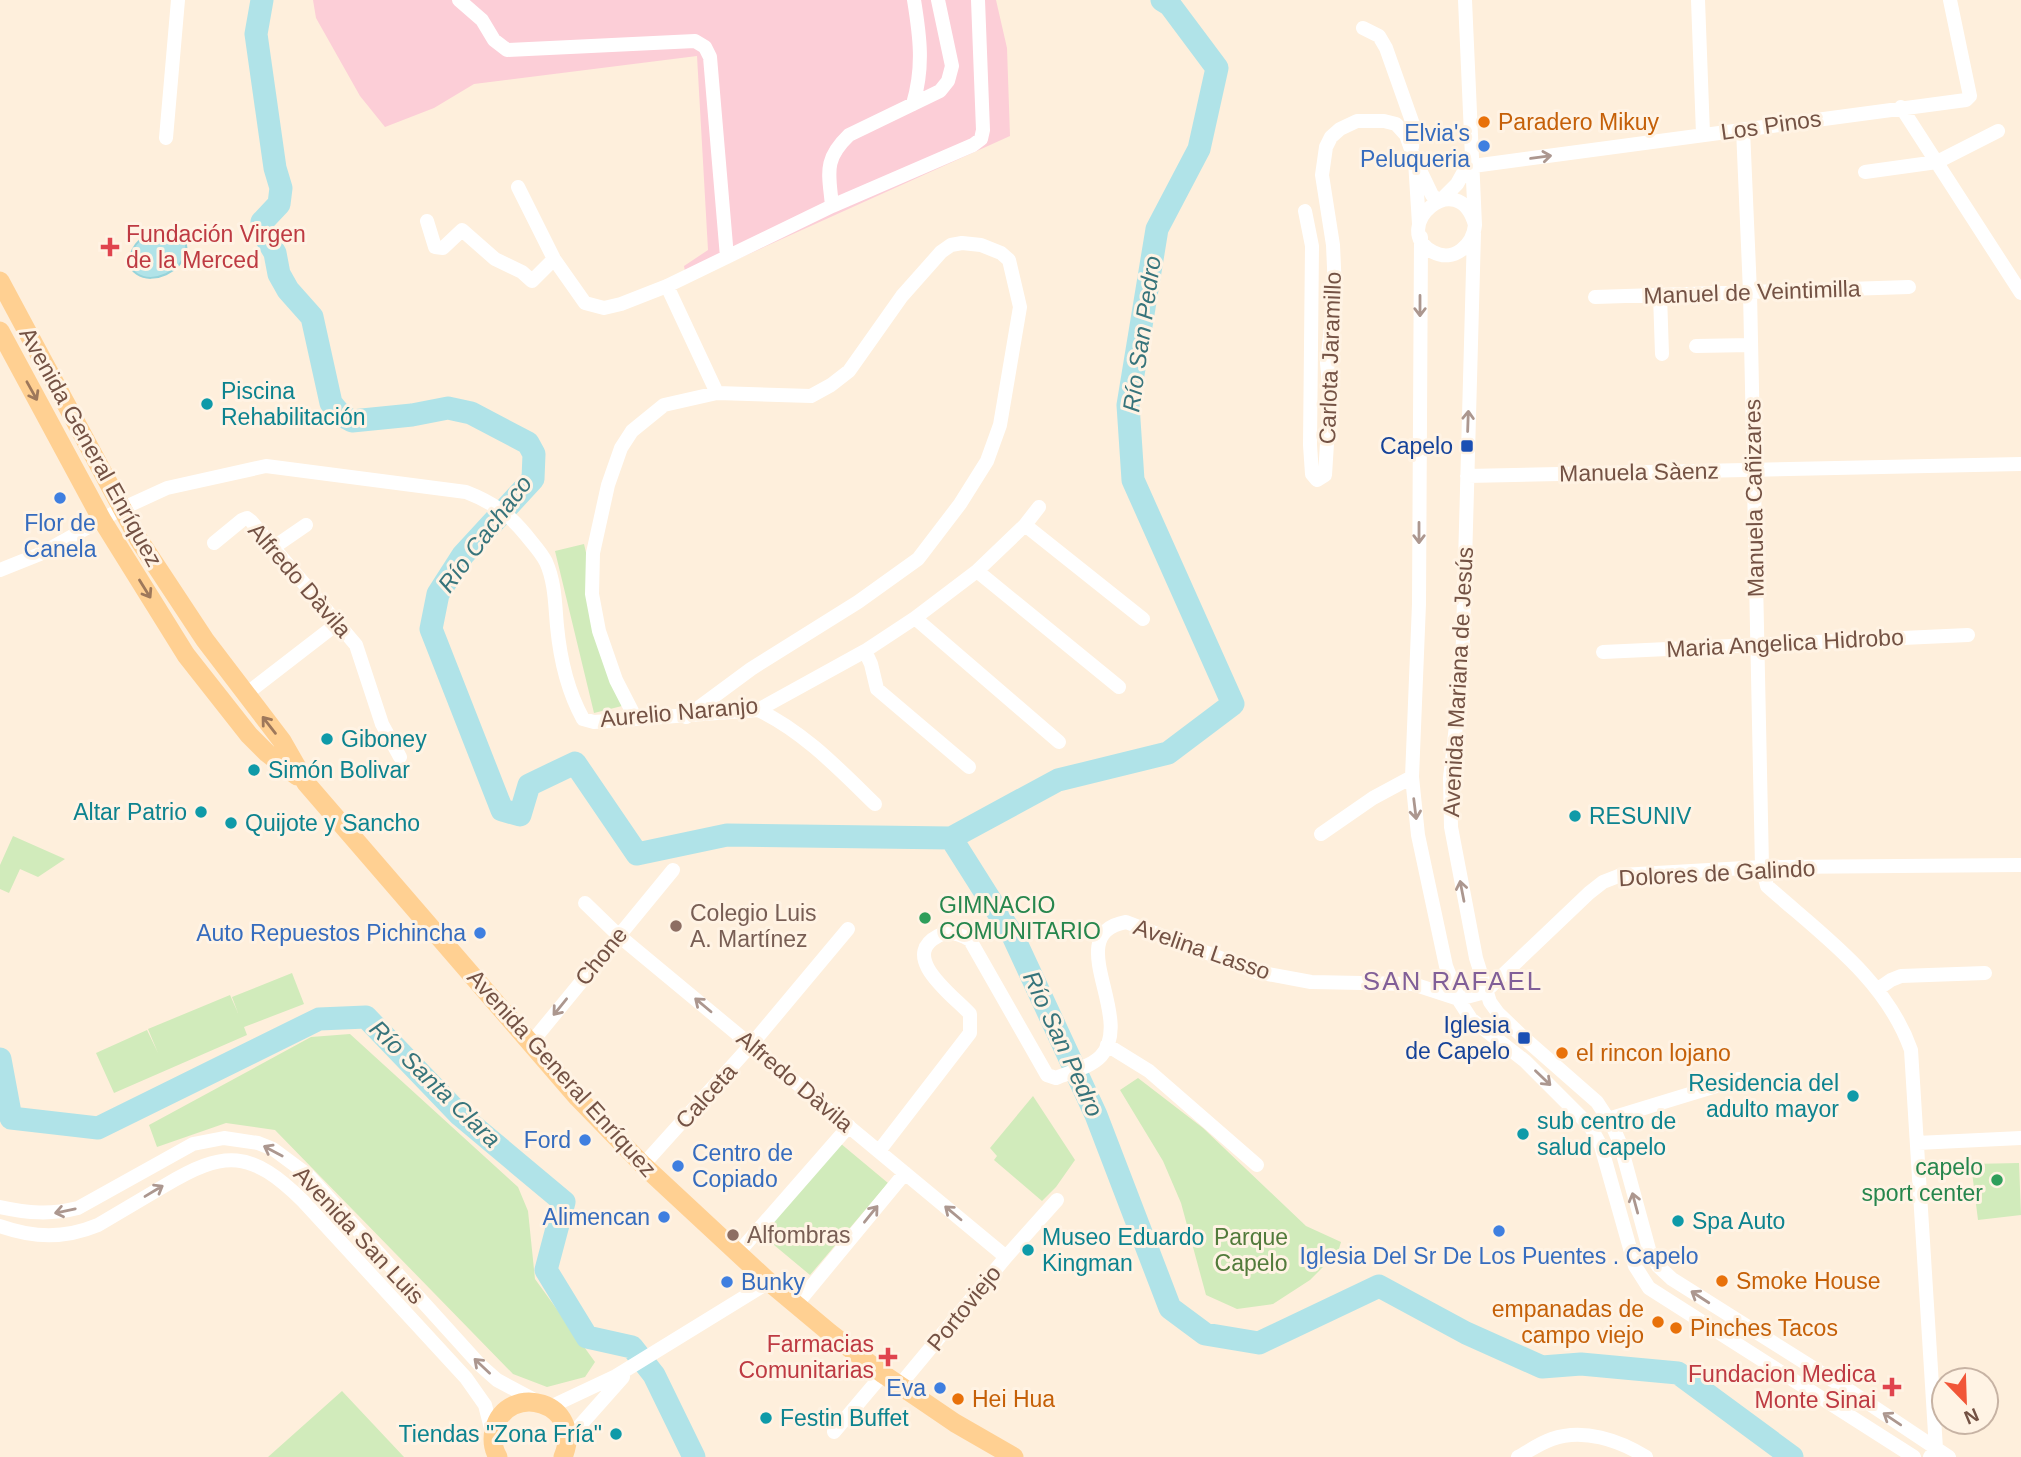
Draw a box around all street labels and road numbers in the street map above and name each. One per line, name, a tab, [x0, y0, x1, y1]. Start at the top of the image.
street label: Los Pinos	[1719, 105, 1823, 145]
street label: Carlota Jaramillo	[1314, 271, 1346, 445]
street label: Manuel de Veintimilla	[1643, 275, 1861, 309]
street label: Avenida General Enríquez	[14, 323, 168, 571]
street label: Manuela Cañizares	[1739, 399, 1769, 597]
street label: Manuela Sàenz	[1559, 458, 1719, 486]
street label: Alfredo Dàvila	[243, 517, 357, 643]
street label: Avenida Mariana de Jesús	[1438, 546, 1478, 818]
street label: Maria Angelica Hidrobo	[1666, 624, 1904, 662]
street label: Aurelio Naranjo	[599, 692, 759, 732]
street label: Dolores de Galindo	[1618, 855, 1816, 891]
street label: Avelina Lasso	[1130, 913, 1274, 985]
street label: Chone	[570, 921, 632, 991]
street label: Avenida General Enríquez	[462, 964, 662, 1182]
street label: Alfredo Dàvila	[732, 1025, 858, 1137]
street label: Calceta	[670, 1058, 742, 1134]
street label: Avenida San Luis	[289, 1161, 429, 1309]
street label: Portoviejo	[922, 1260, 1006, 1356]

